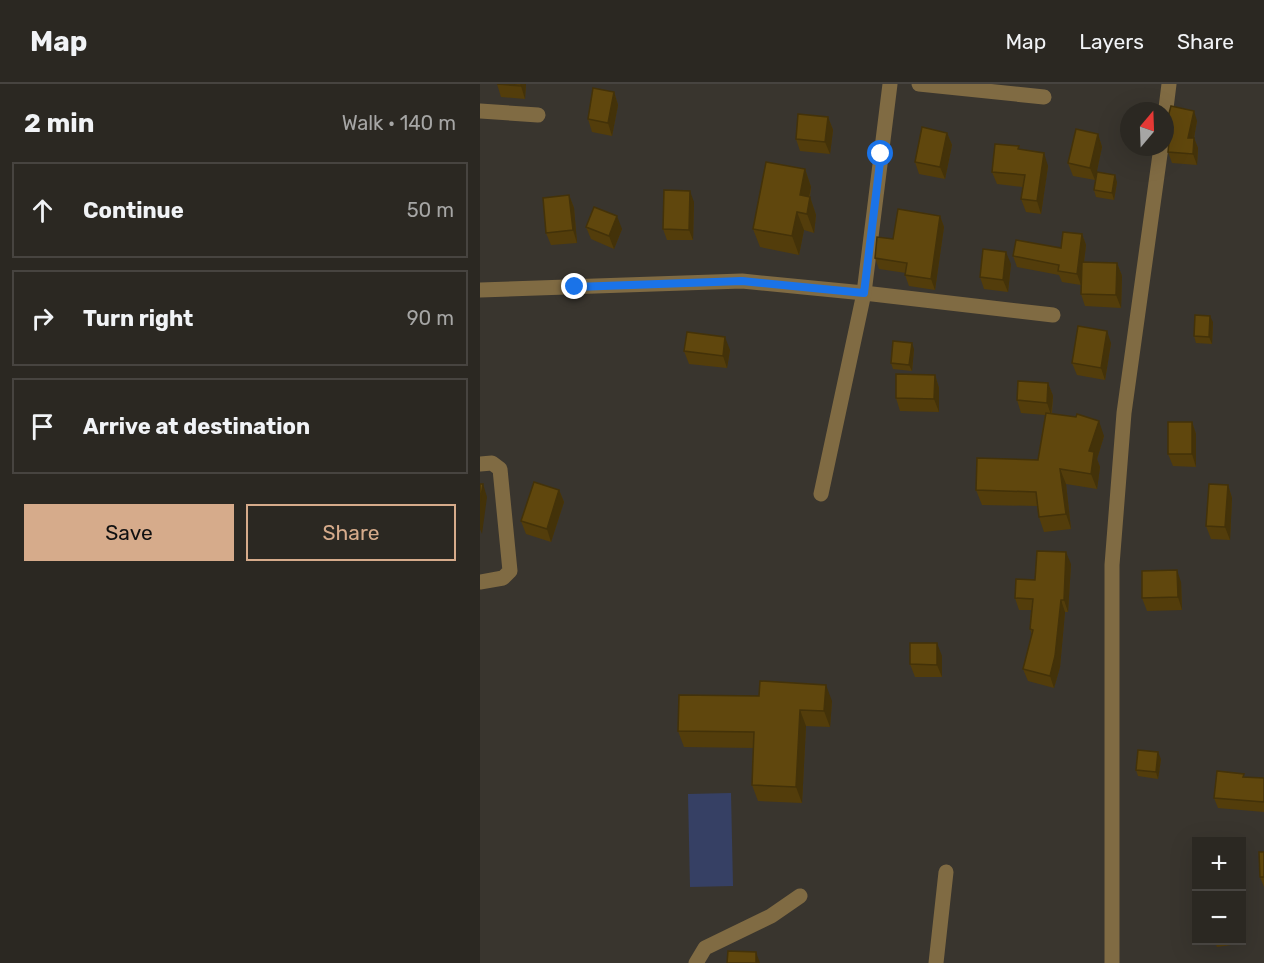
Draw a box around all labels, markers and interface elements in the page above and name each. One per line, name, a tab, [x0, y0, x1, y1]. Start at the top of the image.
text: Map	[30, 25, 87, 58]
text: Map	[1005, 29, 1046, 54]
text: Layers	[1079, 29, 1144, 54]
text: Share	[1177, 29, 1234, 54]
north arrow	[1120, 102, 1174, 156]
text: 2 min	[24, 108, 94, 139]
text: Walk · 140 m	[342, 111, 456, 135]
route start	[867, 140, 893, 166]
icon: ahead	[26, 194, 59, 227]
text: Continue	[83, 197, 184, 224]
text: 50 m	[407, 198, 454, 222]
route end	[561, 273, 587, 299]
icon: right	[26, 302, 59, 335]
text: Turn right	[83, 305, 193, 332]
text: 90 m	[407, 306, 454, 330]
icon: arrive	[26, 410, 59, 443]
text: Arrive at destination	[83, 413, 310, 440]
button: Save	[24, 504, 234, 561]
button: Share	[246, 504, 456, 561]
map controls	[1192, 837, 1246, 945]
button: +	[1192, 837, 1246, 891]
button: −	[1192, 891, 1246, 945]

